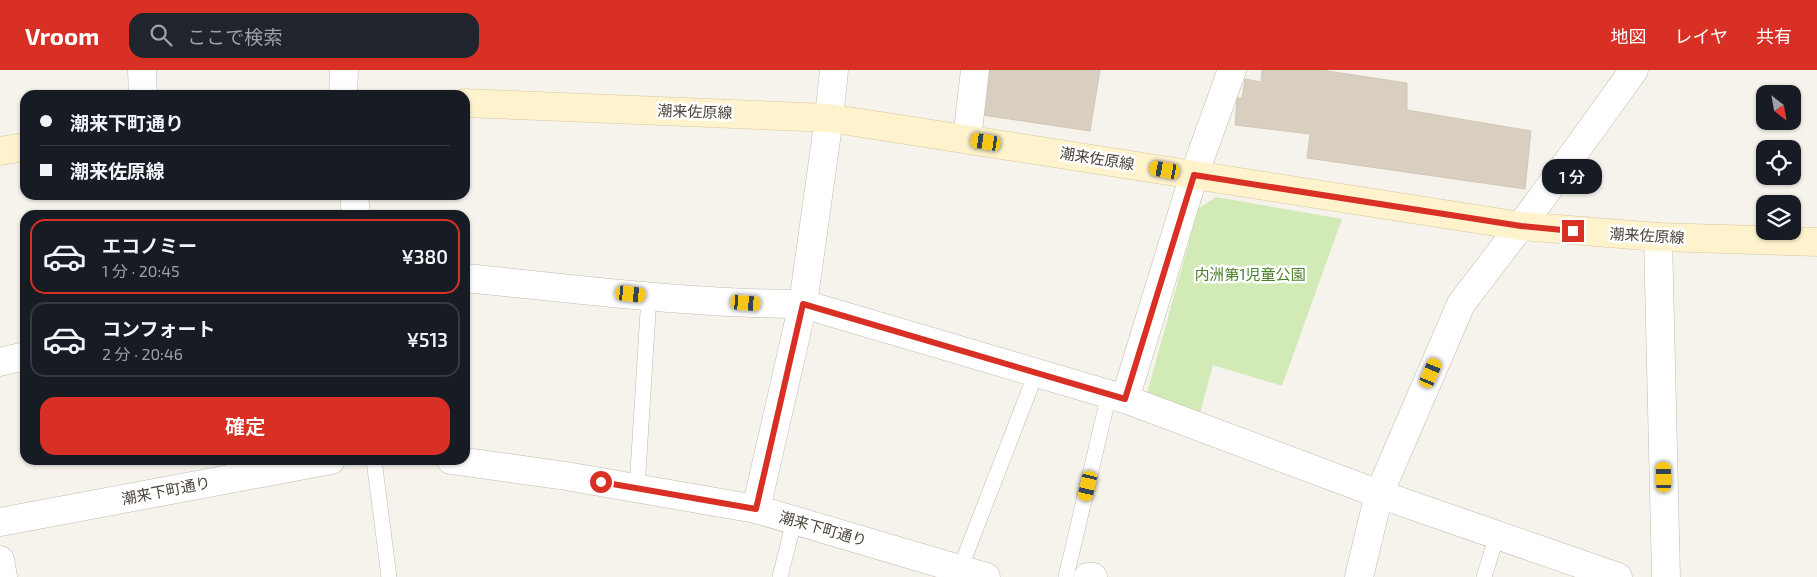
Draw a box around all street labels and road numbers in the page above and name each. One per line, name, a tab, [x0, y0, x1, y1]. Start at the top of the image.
street label: 潮来佐原線	[657, 101, 733, 121]
street label: 潮来佐原線	[1059, 143, 1136, 173]
street label: 潮来佐原線	[1609, 224, 1685, 246]
street label: 潮来下町通り	[120, 473, 212, 507]
street label: 潮来下町通り	[778, 507, 869, 549]

